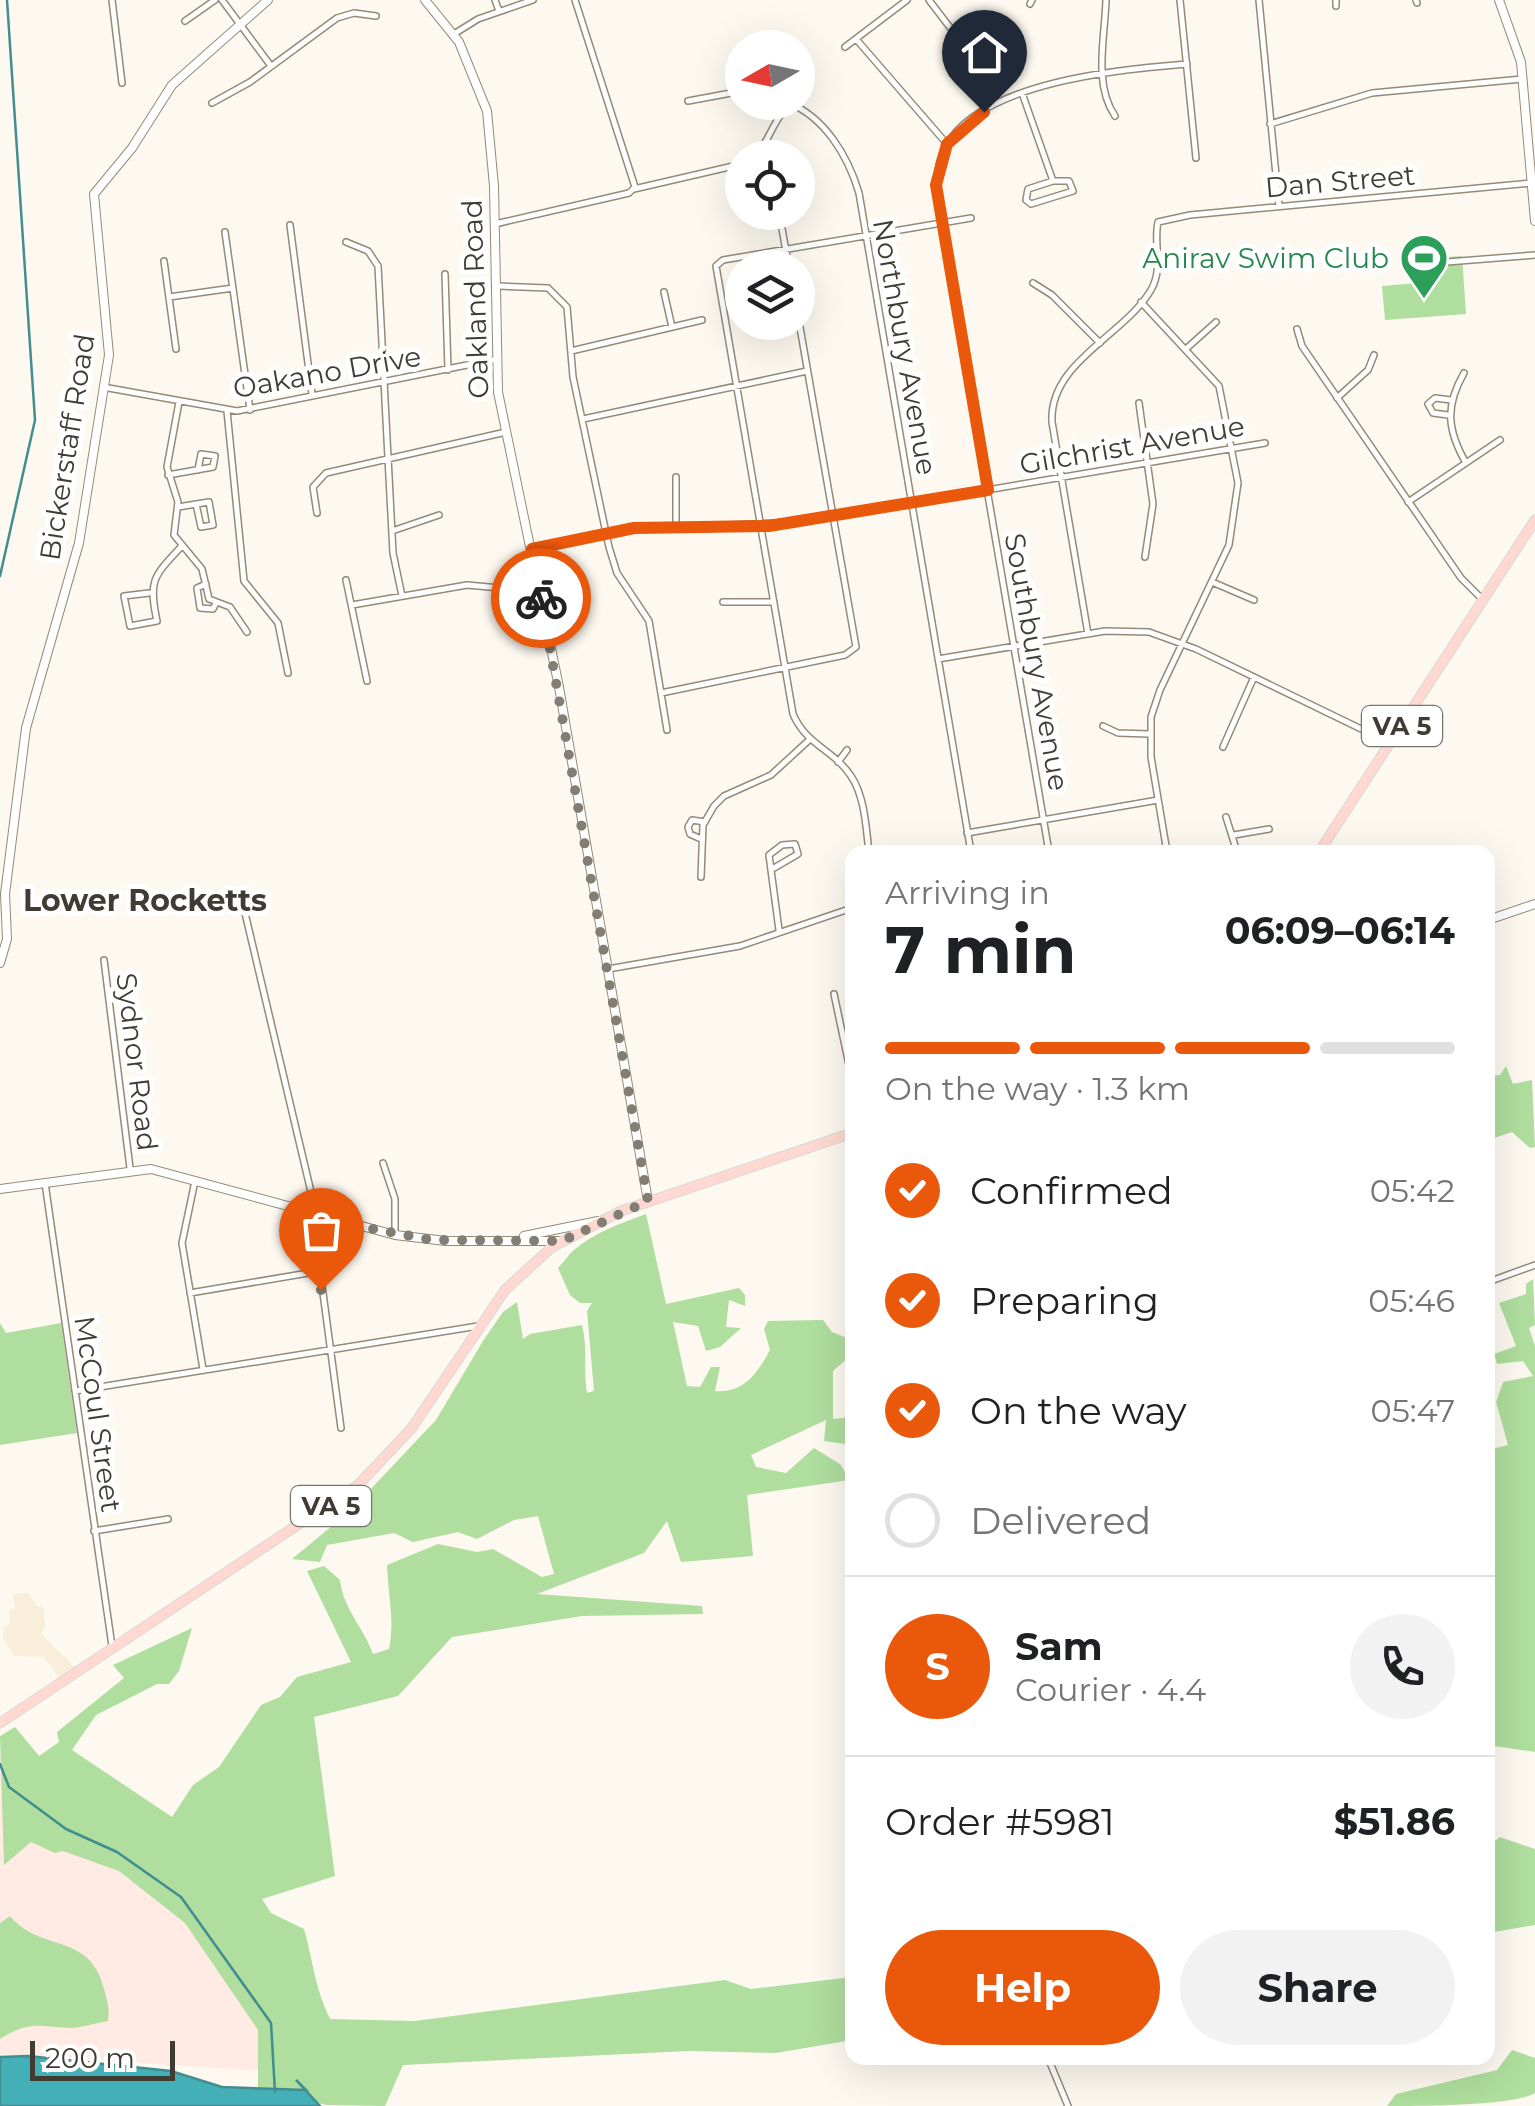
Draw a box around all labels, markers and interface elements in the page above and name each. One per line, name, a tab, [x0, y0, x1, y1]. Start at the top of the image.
pin	[942, 10, 1027, 113]
icon: home	[957, 25, 1012, 80]
north arrow	[725, 30, 815, 120]
map controls	[725, 30, 815, 340]
button: locate	[725, 140, 815, 230]
street label: Dan Street	[1264, 158, 1416, 204]
street label: Oakland Road	[455, 199, 495, 399]
street label: Northbury Avenue	[866, 216, 944, 478]
sports icon: Anirav Swim Club	[1398, 232, 1450, 300]
place label: Anirav Swim Club	[1142, 241, 1389, 275]
button: layers	[725, 250, 815, 340]
street label: Bickerstaff Road	[32, 331, 102, 563]
street label: Oakano Drive	[230, 339, 424, 405]
street label: Gilchrist Avenue	[1017, 408, 1247, 482]
street label: Southbury Avenue	[998, 531, 1076, 793]
courier	[491, 548, 591, 648]
icon: bike	[514, 571, 569, 626]
road number: VA 5	[1362, 706, 1442, 746]
text: Arriving in	[885, 873, 1050, 912]
district label: Lower Rocketts	[23, 882, 267, 919]
text: 06:09–06:14	[1225, 907, 1455, 954]
text: 7 min	[885, 910, 1076, 989]
street label: Sydnor Road	[109, 971, 165, 1153]
text: On the way · 1.3 km	[885, 1069, 1190, 1108]
icon: check	[885, 1163, 940, 1218]
text: Confirmed	[970, 1167, 1173, 1214]
text: 05:42	[1370, 1171, 1455, 1210]
pin	[279, 1188, 364, 1291]
icon: bag	[294, 1203, 349, 1258]
icon: check	[885, 1273, 940, 1328]
text: Preparing	[970, 1277, 1159, 1324]
text: 05:46	[1368, 1281, 1455, 1320]
street label: McCoul Street	[67, 1314, 129, 1514]
icon: check	[885, 1383, 940, 1438]
text: On the way	[970, 1387, 1187, 1434]
text: 05:47	[1371, 1391, 1455, 1430]
road number: VA 5	[291, 1486, 371, 1526]
text: Delivered	[970, 1497, 1151, 1544]
button: phone	[1350, 1614, 1455, 1719]
text: Sam	[1015, 1623, 1103, 1670]
text: S	[925, 1643, 950, 1690]
text: Courier · 4.4	[1015, 1670, 1206, 1709]
text: Order #5981	[885, 1798, 1115, 1845]
text: $51.86	[1334, 1798, 1455, 1845]
button: Help	[885, 1930, 1160, 2045]
button: Share	[1180, 1930, 1455, 2045]
scale bar	[30, 2036, 175, 2080]
text: 200 m	[45, 2041, 135, 2075]

